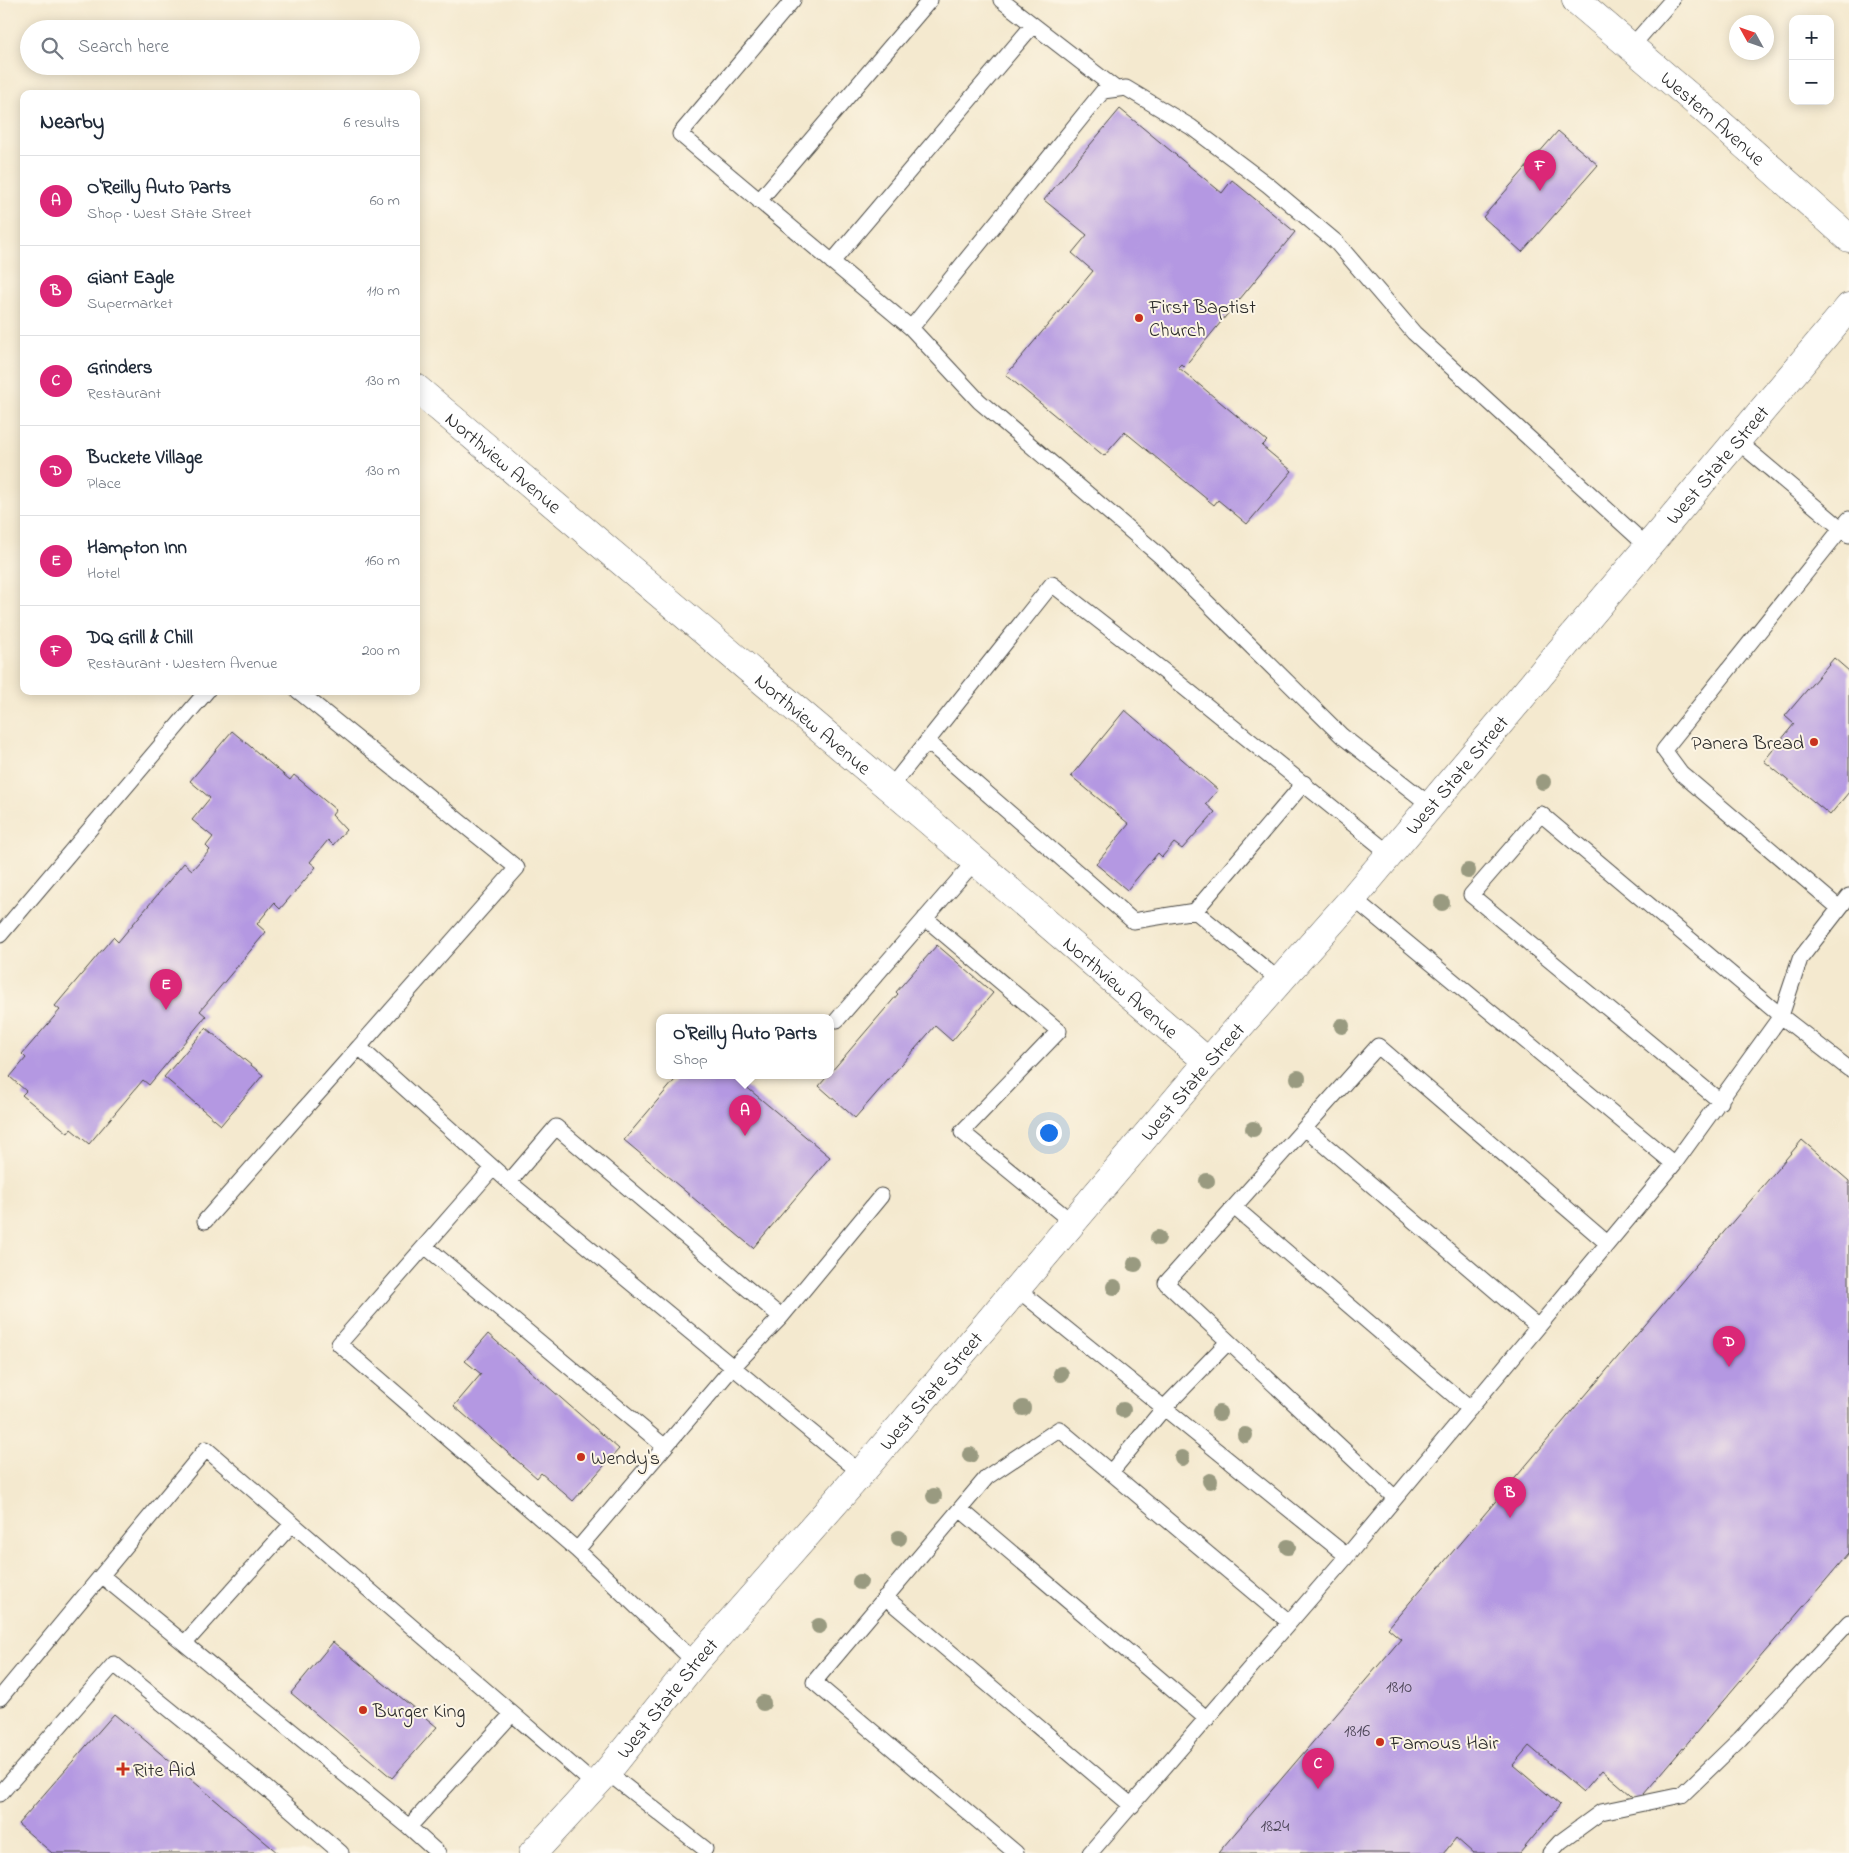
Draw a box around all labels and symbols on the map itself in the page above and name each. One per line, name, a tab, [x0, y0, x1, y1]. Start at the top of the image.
north arrow	[1729, 15, 1774, 60]
street label: Western Avenue	[1653, 66, 1771, 174]
pin: F	[1524, 150, 1556, 191]
place label: First Baptist Church	[1148, 294, 1256, 346]
marker: First Baptist Church	[1133, 312, 1145, 324]
street label: West State Street	[1660, 400, 1778, 532]
street label: Northview Avenue	[438, 406, 567, 522]
street label: Northview Avenue	[747, 668, 876, 783]
street label: West State Street	[1400, 710, 1517, 842]
place label: Panera Bread	[1691, 730, 1804, 759]
marker: Panera Bread	[1808, 736, 1820, 748]
street label: Northview Avenue	[1055, 931, 1184, 1047]
pin: E	[150, 969, 182, 1010]
street label: West State Street	[1135, 1017, 1253, 1149]
pin: A	[729, 1095, 761, 1136]
your location	[1036, 1120, 1062, 1146]
street label: West State Street	[874, 1326, 991, 1458]
pin: D	[1713, 1326, 1745, 1367]
place label: Wendy's	[591, 1445, 660, 1474]
marker: Wendy's	[575, 1451, 587, 1463]
pin: B	[1494, 1477, 1526, 1518]
street label: West State Street	[611, 1633, 727, 1766]
house number: 1810	[1386, 1675, 1412, 1701]
place label: Burger King	[372, 1698, 465, 1728]
marker: Burger King	[357, 1704, 369, 1716]
house number: 1816	[1344, 1719, 1370, 1745]
place label: Famous Hair	[1389, 1730, 1499, 1759]
marker: Famous Hair	[1374, 1736, 1386, 1748]
pin: C	[1302, 1748, 1334, 1789]
place label: Rite Aid	[133, 1757, 196, 1786]
marker: Rite Aid	[117, 1763, 129, 1775]
house number: 1824	[1261, 1814, 1290, 1840]

